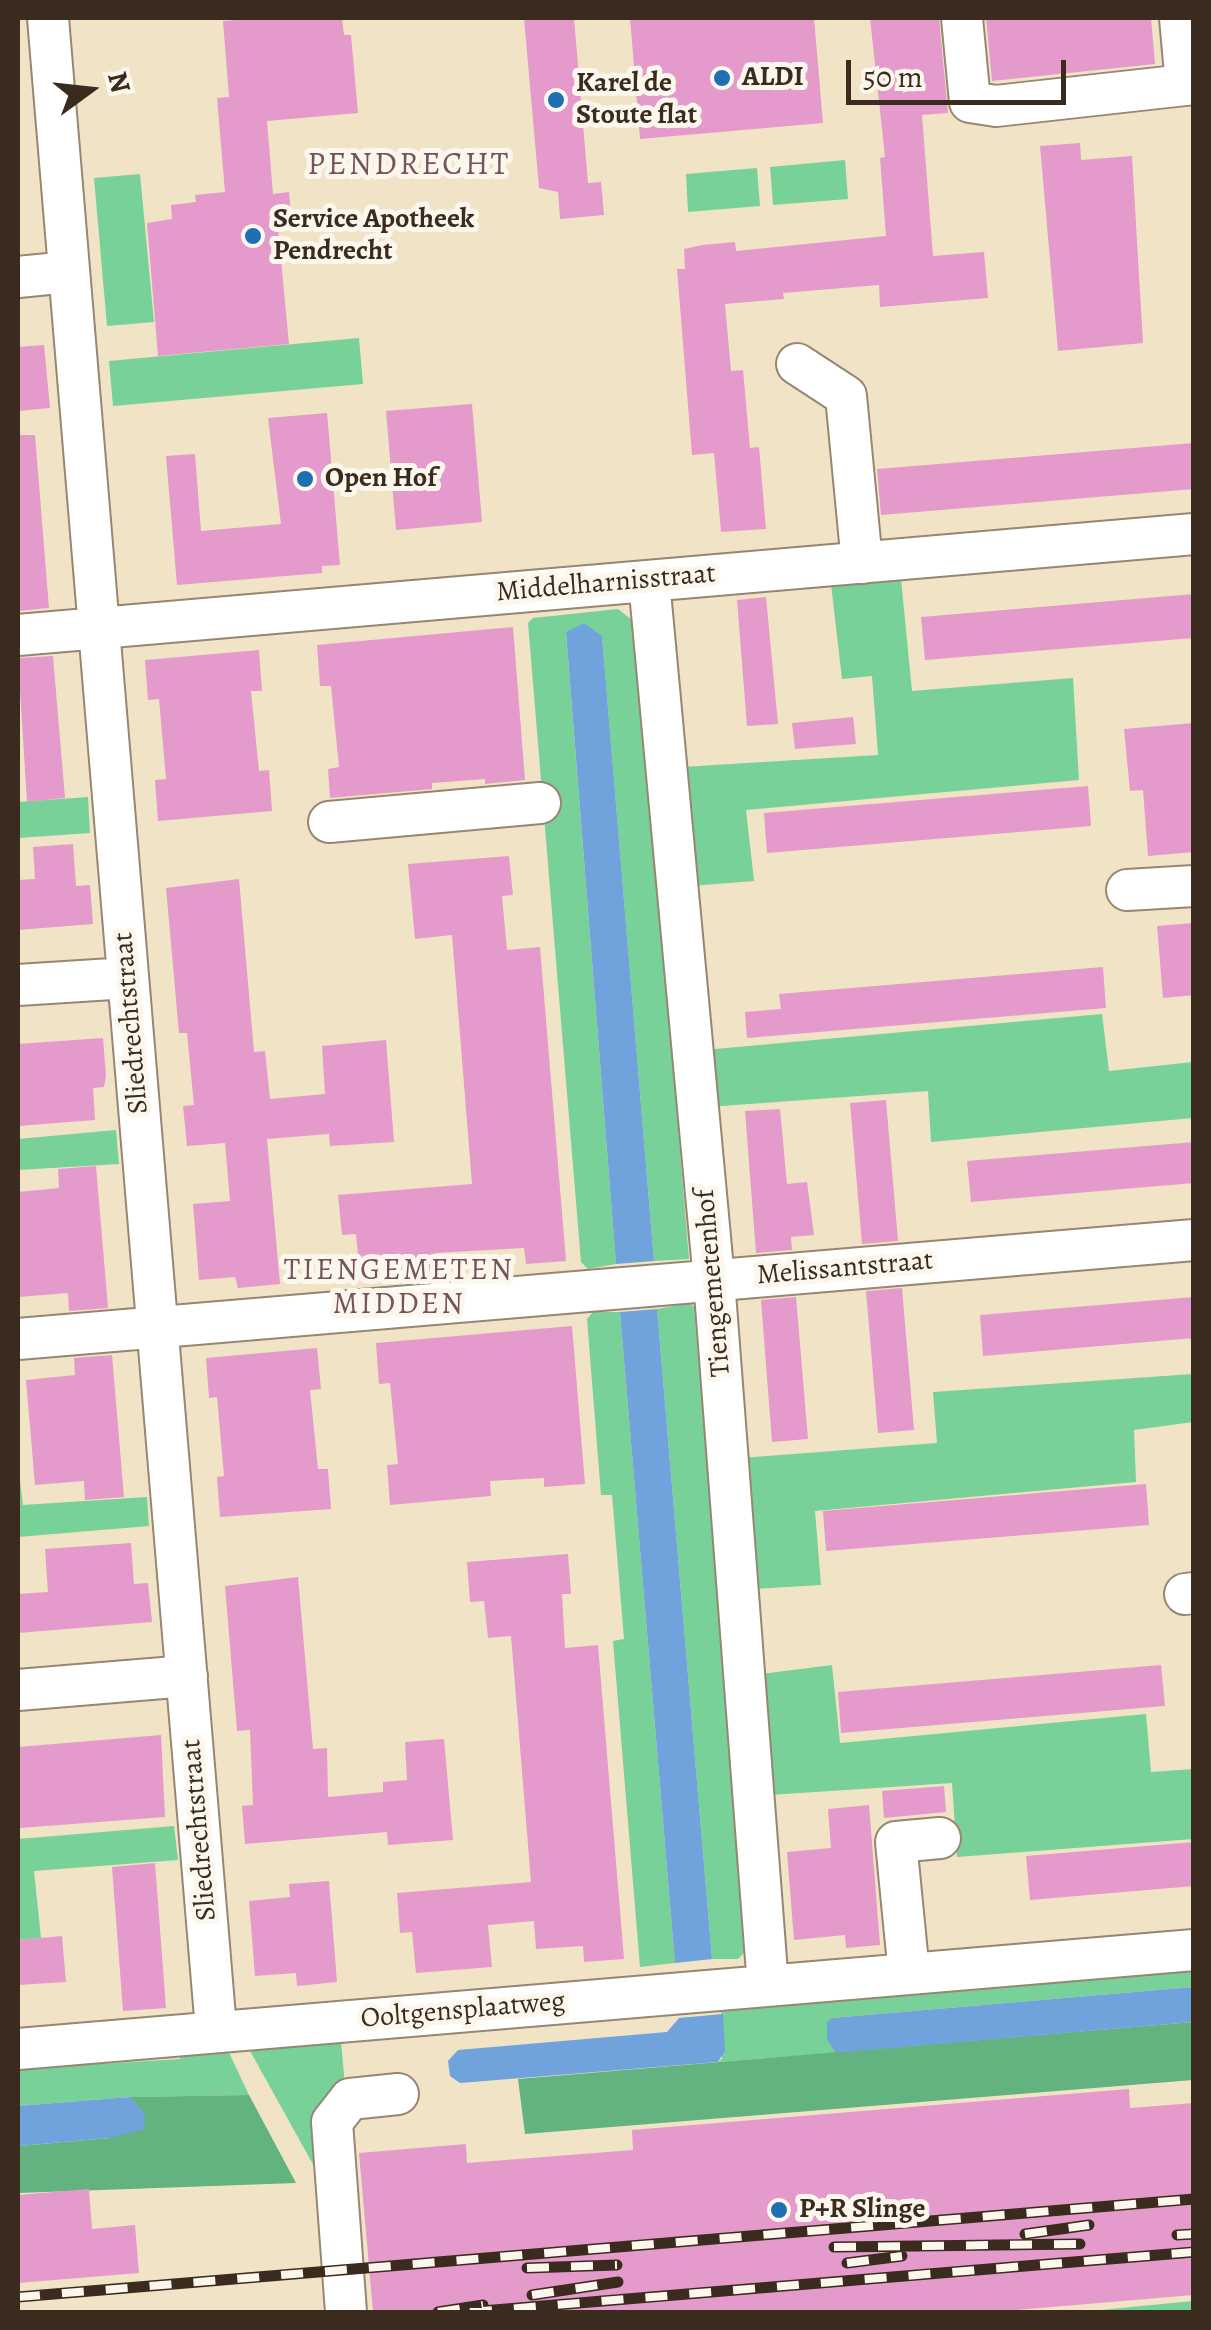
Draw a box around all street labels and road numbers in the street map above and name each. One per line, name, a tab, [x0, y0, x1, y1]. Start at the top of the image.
street label: Middelharnisstraat	[495, 558, 717, 610]
street label: Sliedrechtstraat	[107, 931, 157, 1115]
street label: Tiengemetenhof	[689, 1188, 739, 1378]
street label: Melissantstraat	[755, 1245, 935, 1293]
street label: Sliedrechtstraat	[175, 1738, 225, 1922]
street label: Ooltgensplaatweg	[359, 1985, 567, 2037]

